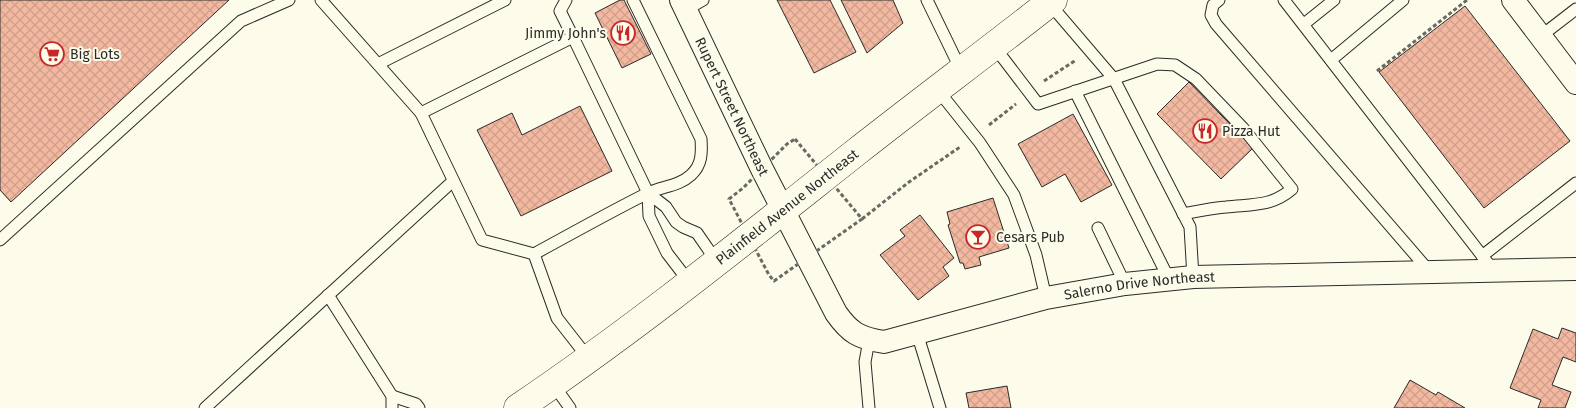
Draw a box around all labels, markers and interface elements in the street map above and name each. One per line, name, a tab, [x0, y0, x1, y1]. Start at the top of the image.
restaurant icon: Jimmy John's	[610, 20, 636, 46]
place label: Jimmy John's	[525, 25, 606, 42]
street label: Rupert Street Northeast	[692, 34, 773, 179]
supermarket icon: Big Lots	[39, 41, 65, 67]
place label: Big Lots	[70, 46, 120, 63]
restaurant icon: Pizza Hut	[1192, 118, 1218, 144]
place label: Pizza Hut	[1222, 123, 1281, 140]
street label: Plainfield Avenue Northeast	[712, 145, 862, 268]
bar icon: Cesars Pub	[965, 224, 991, 250]
place label: Cesars Pub	[996, 229, 1065, 246]
street label: Salerno Drive Northeast	[1063, 268, 1216, 303]

